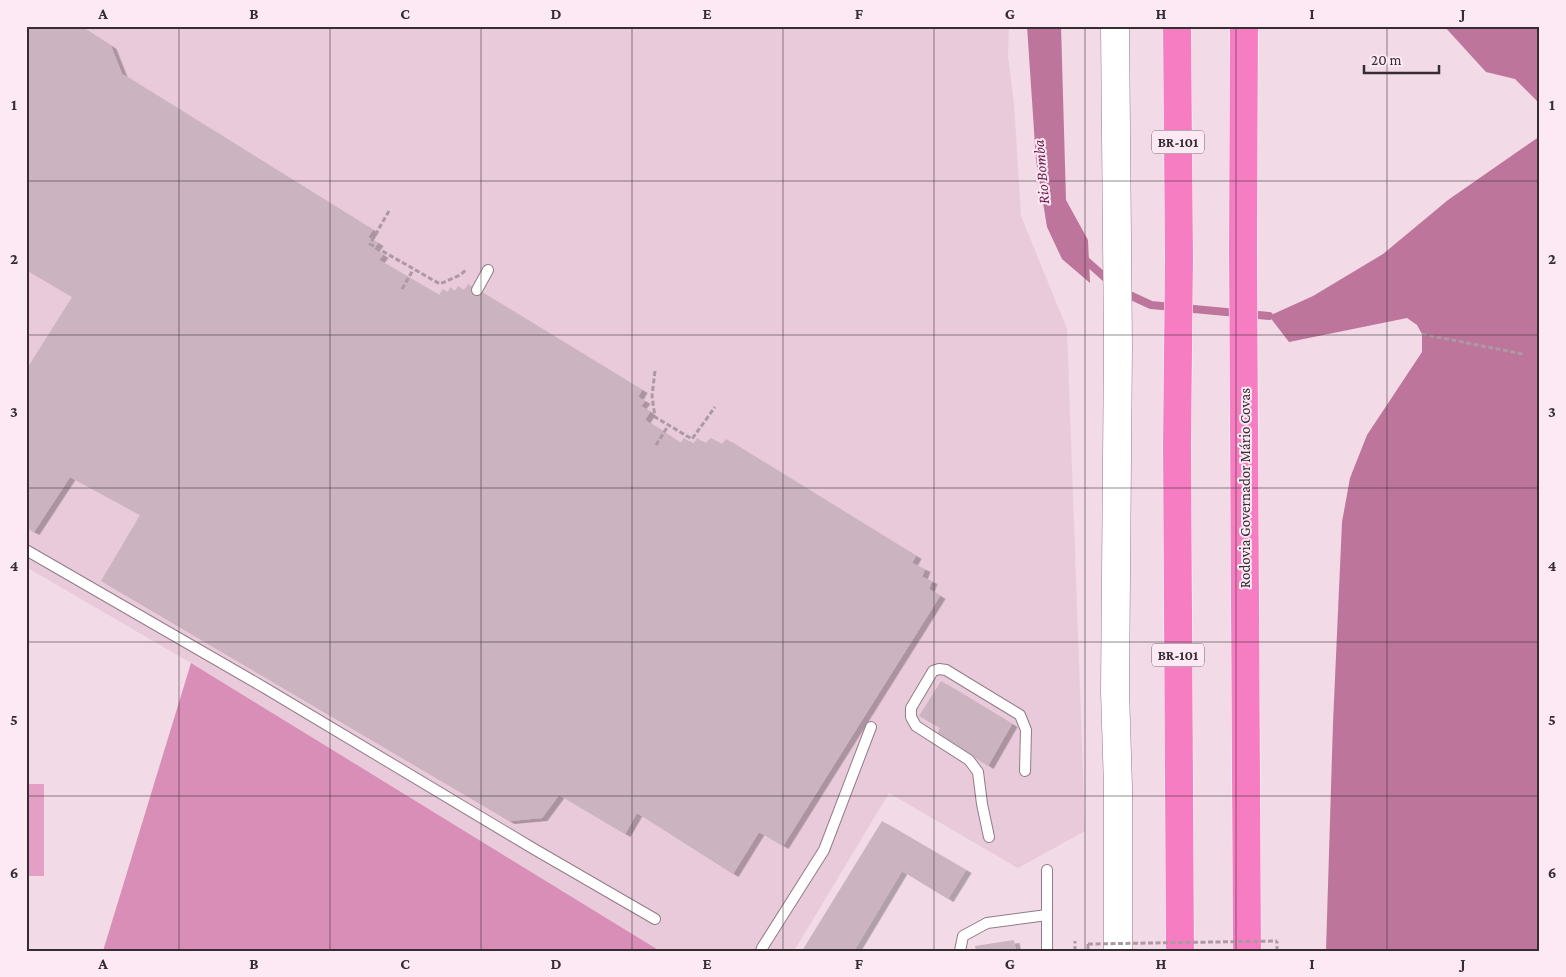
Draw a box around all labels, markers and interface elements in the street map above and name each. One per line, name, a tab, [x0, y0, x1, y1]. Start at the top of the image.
text: A	[97, 5, 108, 22]
text: B	[249, 5, 259, 22]
text: C	[400, 5, 410, 22]
text: D	[550, 5, 562, 22]
text: E	[702, 5, 712, 22]
text: F	[855, 5, 864, 22]
text: G	[1005, 5, 1015, 22]
text: H	[1156, 5, 1167, 22]
text: I	[1309, 5, 1315, 22]
text: J	[1458, 5, 1466, 22]
scale bar	[1364, 42, 1438, 74]
text: 20 m	[1371, 52, 1402, 68]
text: 1	[11, 96, 17, 113]
text: 1	[1549, 96, 1555, 113]
road number: BR-101	[1152, 130, 1204, 154]
water label: Rio Bomba	[1030, 138, 1052, 205]
text: 2	[10, 250, 18, 267]
text: 2	[1548, 250, 1556, 267]
street label: Rodovia Governador Mário Covas	[1237, 388, 1253, 588]
text: 3	[10, 403, 18, 420]
text: 3	[1548, 403, 1556, 420]
text: 4	[10, 557, 19, 574]
text: 4	[1548, 557, 1557, 574]
road number: BR-101	[1152, 644, 1204, 666]
text: 5	[10, 711, 18, 728]
text: 5	[1548, 711, 1556, 728]
text: 6	[10, 864, 18, 881]
text: 6	[1548, 864, 1556, 881]
text: A	[97, 955, 108, 972]
text: B	[249, 955, 259, 972]
text: C	[400, 955, 410, 972]
text: D	[550, 955, 562, 972]
text: E	[702, 955, 712, 972]
text: F	[855, 955, 864, 972]
text: G	[1005, 955, 1015, 972]
text: H	[1156, 955, 1167, 972]
text: I	[1309, 955, 1315, 972]
text: J	[1458, 955, 1466, 972]

